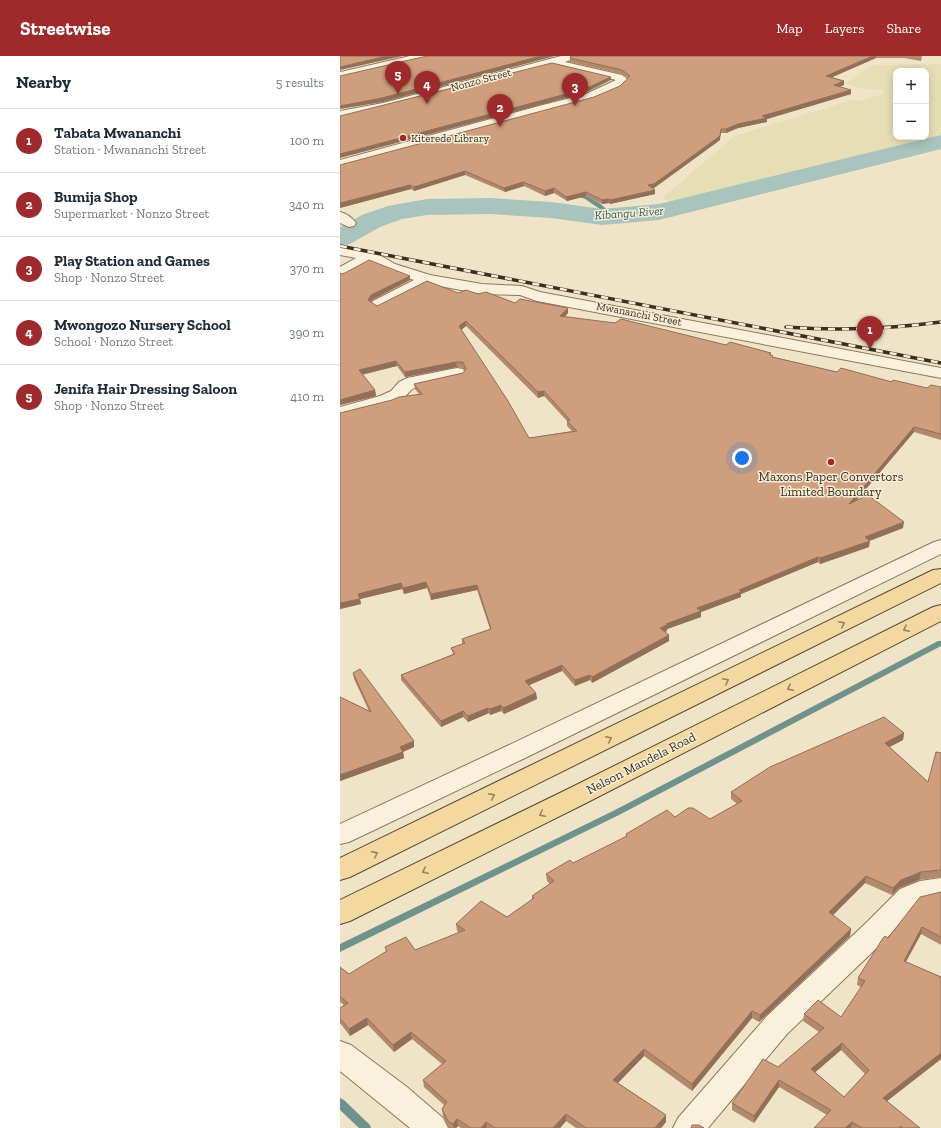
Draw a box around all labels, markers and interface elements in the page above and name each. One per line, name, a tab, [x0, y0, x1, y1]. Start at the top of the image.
text: Streetwise	[20, 17, 110, 40]
text: Map	[776, 20, 803, 37]
text: Layers	[825, 20, 864, 37]
text: Share	[886, 20, 921, 37]
pin: 5	[385, 61, 411, 94]
street label: Nonzo Street	[449, 65, 514, 94]
map controls	[893, 68, 929, 140]
button: +	[893, 68, 929, 104]
pin: 4	[414, 71, 440, 104]
text: Nearby	[16, 72, 71, 92]
pin: 3	[562, 73, 588, 106]
text: 5 results	[276, 75, 324, 90]
pin: 2	[487, 94, 513, 127]
button: −	[893, 104, 929, 140]
text: Tabata Mwananchi	[54, 124, 181, 142]
place label: Kiterede Library	[411, 132, 489, 145]
text: 1	[26, 133, 32, 148]
text: 100 m	[290, 133, 324, 148]
marker: Kiterede Library	[398, 133, 408, 143]
text: Station · Mwananchi Street	[54, 142, 206, 157]
text: Bumija Shop	[54, 188, 138, 206]
text: 2	[26, 197, 32, 212]
text: 340 m	[289, 197, 324, 212]
water label: Kibangu River	[594, 204, 665, 222]
text: Supermarket · Nonzo Street	[54, 206, 209, 221]
text: Play Station and Games	[54, 252, 210, 270]
text: 3	[26, 261, 32, 276]
text: 370 m	[290, 261, 324, 276]
text: Shop · Nonzo Street	[54, 270, 164, 285]
street label: Mwananchi Street	[595, 299, 684, 329]
text: Mwongozo Nursery School	[54, 316, 231, 334]
pin: 1	[857, 316, 883, 349]
text: 4	[25, 325, 33, 340]
text: 390 m	[289, 325, 324, 340]
text: School · Nonzo Street	[54, 334, 173, 349]
text: Jenifa Hair Dressing Saloon	[54, 380, 237, 398]
text: 5	[26, 389, 32, 404]
text: 410 m	[290, 389, 324, 404]
text: Shop · Nonzo Street	[54, 398, 164, 413]
your location	[732, 448, 752, 468]
marker: Maxons Paper Convertors Limited Boundary	[826, 457, 836, 467]
place label: Maxons Paper Convertors Limited Boundary	[759, 469, 904, 499]
one-way arrow	[838, 621, 845, 629]
one-way arrow	[903, 624, 910, 632]
one-way arrow	[721, 678, 729, 686]
one-way arrow	[787, 683, 794, 691]
street label: Nelson Mandela Road	[584, 729, 698, 797]
one-way arrow	[605, 736, 612, 744]
one-way arrow	[488, 794, 495, 801]
one-way arrow	[538, 809, 546, 816]
one-way arrow	[371, 851, 379, 859]
one-way arrow	[422, 866, 429, 874]

